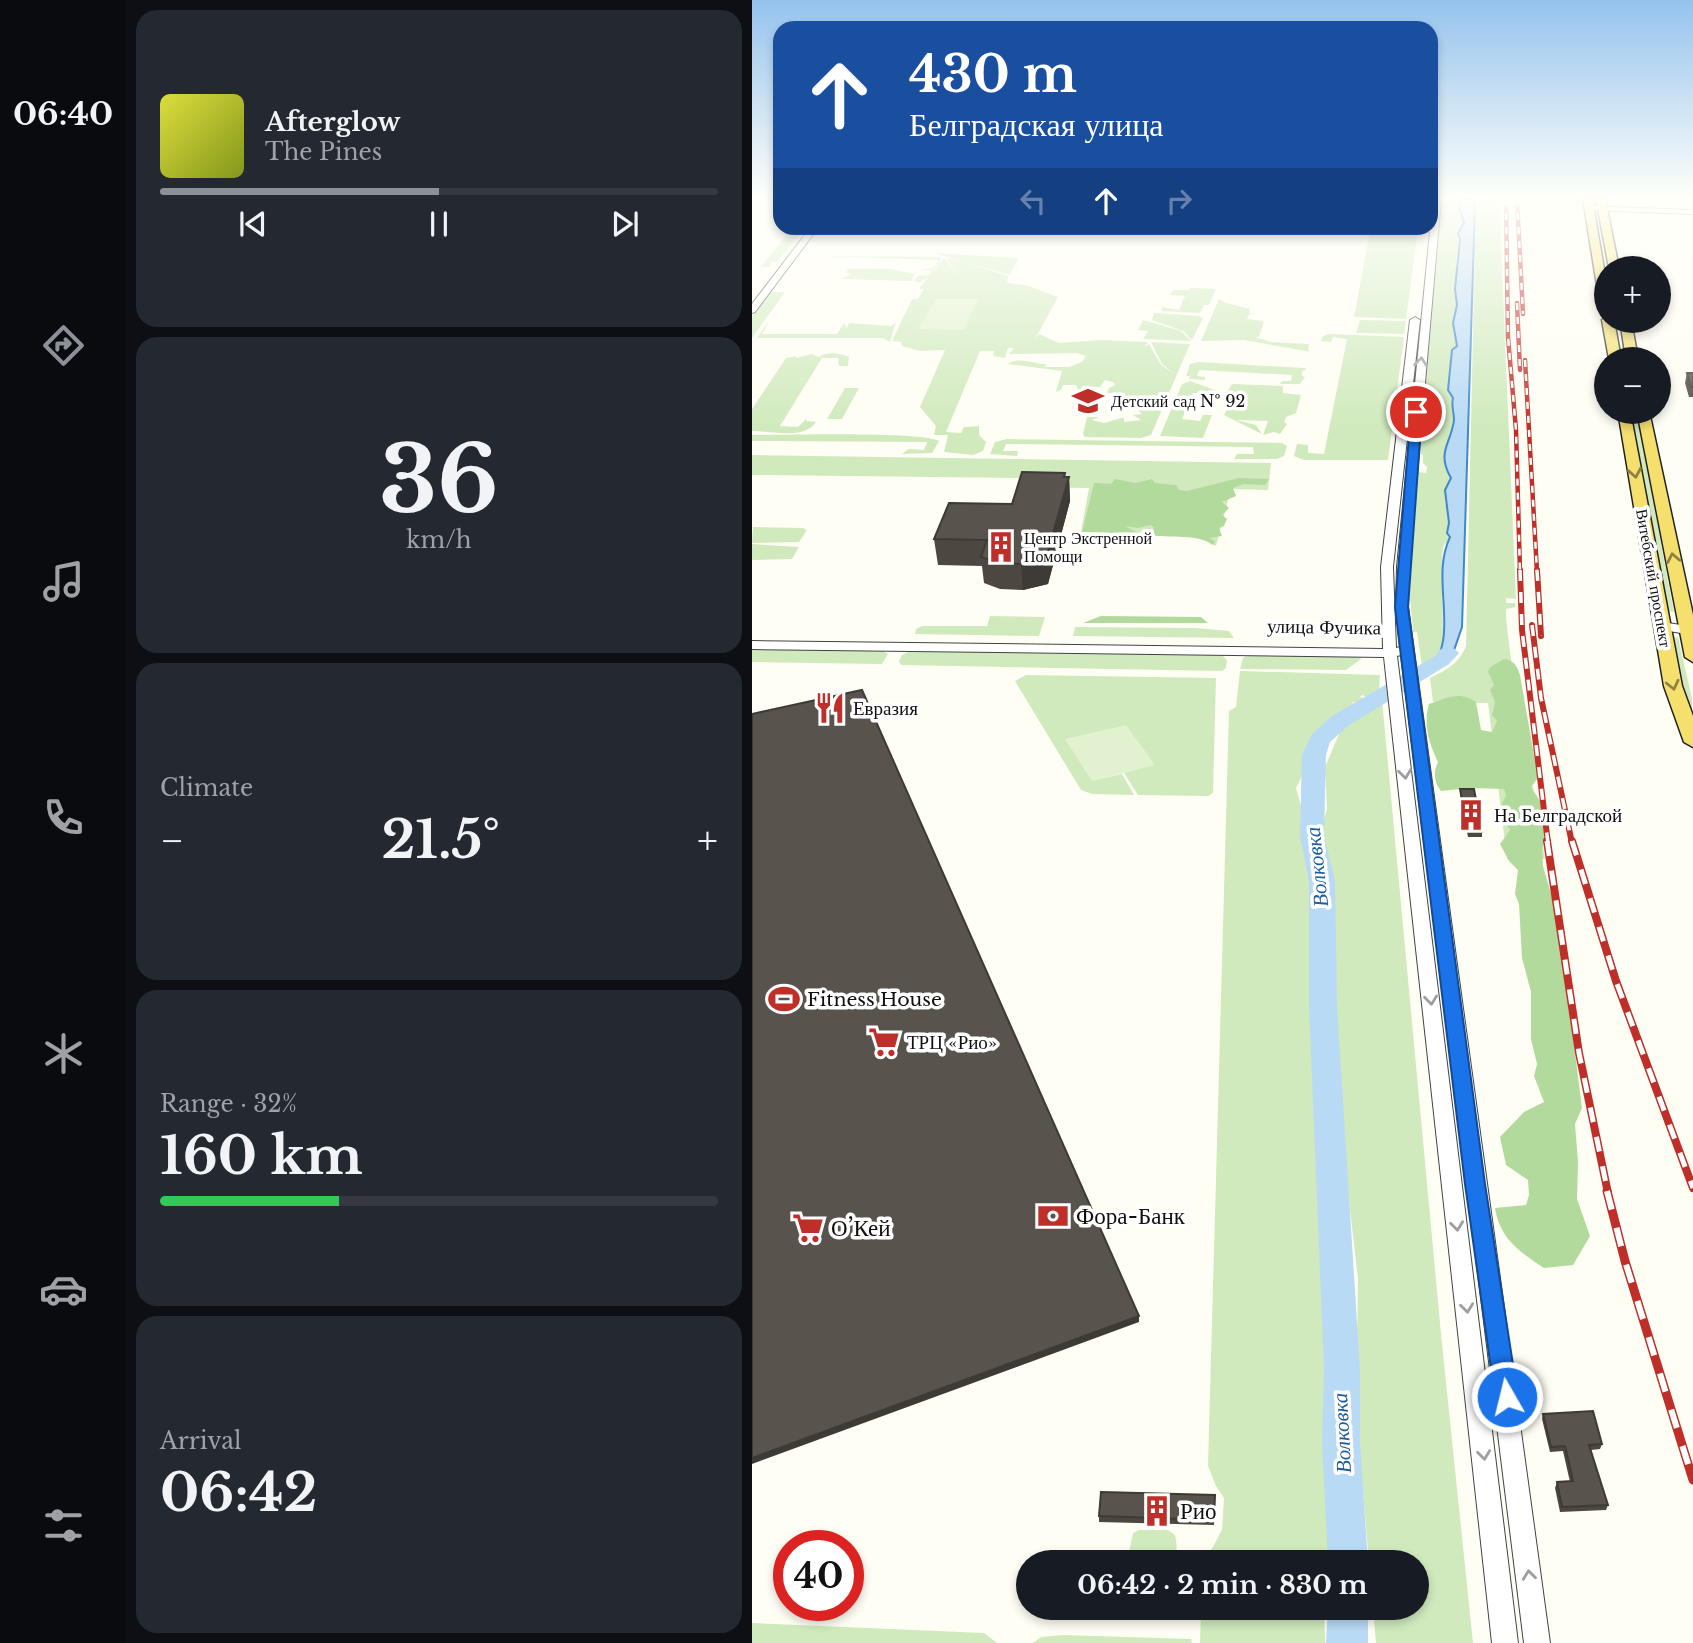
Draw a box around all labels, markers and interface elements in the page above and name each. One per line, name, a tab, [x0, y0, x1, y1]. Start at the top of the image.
text: 430 m	[909, 44, 1077, 105]
icon: ahead	[794, 49, 885, 140]
text: 06:40	[13, 94, 113, 134]
text: Белградская улица	[909, 105, 1164, 145]
text: Afterglow	[265, 106, 401, 138]
text: The Pines	[265, 138, 382, 166]
icon: left	[1014, 182, 1052, 220]
icon: ahead	[1087, 182, 1125, 220]
icon: right	[1160, 182, 1198, 220]
icon: previous	[234, 205, 272, 243]
icon: pause	[420, 205, 458, 243]
icon: next	[606, 205, 644, 243]
map controls	[1594, 256, 1671, 424]
button: +	[1594, 256, 1671, 333]
icon: directions	[39, 321, 88, 370]
button: −	[1594, 347, 1671, 424]
one-way arrow	[1414, 356, 1429, 368]
pin	[1386, 382, 1446, 442]
school or university icon: Детский сад № 92	[1071, 384, 1105, 418]
place label: Детский сад № 92	[1111, 391, 1245, 411]
icon: arrive	[1397, 393, 1435, 431]
text: 36	[379, 424, 499, 537]
one-way arrow	[1627, 467, 1642, 479]
street label: Витебский проспект	[1632, 507, 1676, 649]
text: km/h	[406, 526, 472, 554]
place label: Центр Экстренной Помощи	[1024, 528, 1152, 566]
building icon: Центр Экстренной Помощи	[984, 530, 1018, 564]
one-way arrow	[1666, 552, 1681, 564]
icon: music	[39, 557, 88, 606]
street label: улица Фучика	[1267, 615, 1382, 640]
one-way arrow	[1665, 679, 1680, 691]
restaurant icon: Евразия	[813, 691, 847, 725]
place label: Евразия	[853, 697, 918, 720]
one-way arrow	[1398, 768, 1413, 780]
text: Climate	[160, 774, 253, 802]
icon: phone	[39, 793, 88, 842]
building icon: На Белградской	[1454, 798, 1488, 832]
place label: На Белградской	[1494, 804, 1622, 827]
text: 21.5°	[381, 808, 500, 872]
text: −	[160, 817, 184, 864]
text: +	[697, 817, 718, 864]
water label: Волковка	[1300, 826, 1334, 908]
sports icon: Fitness House	[767, 982, 801, 1016]
place label: Fitness House	[807, 988, 942, 1011]
one-way arrow	[1423, 994, 1438, 1006]
supermarket icon: ТРЦ «Рио»	[867, 1025, 901, 1059]
icon: climate	[39, 1029, 88, 1078]
place label: ТРЦ «Рио»	[907, 1031, 997, 1054]
text: Range · 32%	[160, 1090, 297, 1118]
text: 160 km	[160, 1124, 363, 1188]
bank icon: Фора-Банк	[1036, 1199, 1070, 1233]
place label: Фора-Банк	[1076, 1202, 1186, 1230]
supermarket icon: О’Кей	[791, 1211, 825, 1245]
place label: О’Кей	[831, 1214, 890, 1242]
one-way arrow	[1449, 1220, 1464, 1232]
icon: car	[39, 1265, 88, 1314]
one-way arrow	[1459, 1302, 1474, 1314]
position arrow	[1470, 1360, 1544, 1434]
water label: Волковка	[1327, 1392, 1357, 1474]
text: Arrival	[160, 1427, 241, 1455]
one-way arrow	[1476, 1449, 1491, 1461]
text: 06:42	[160, 1461, 317, 1525]
building icon: Рио	[1140, 1494, 1174, 1528]
place label: Рио	[1180, 1497, 1217, 1525]
icon: filters	[39, 1501, 88, 1550]
speed limit sign: 40	[773, 1530, 864, 1621]
text: 06:42 · 2 min · 830 m	[1077, 1569, 1368, 1601]
one-way arrow	[1521, 1569, 1536, 1581]

